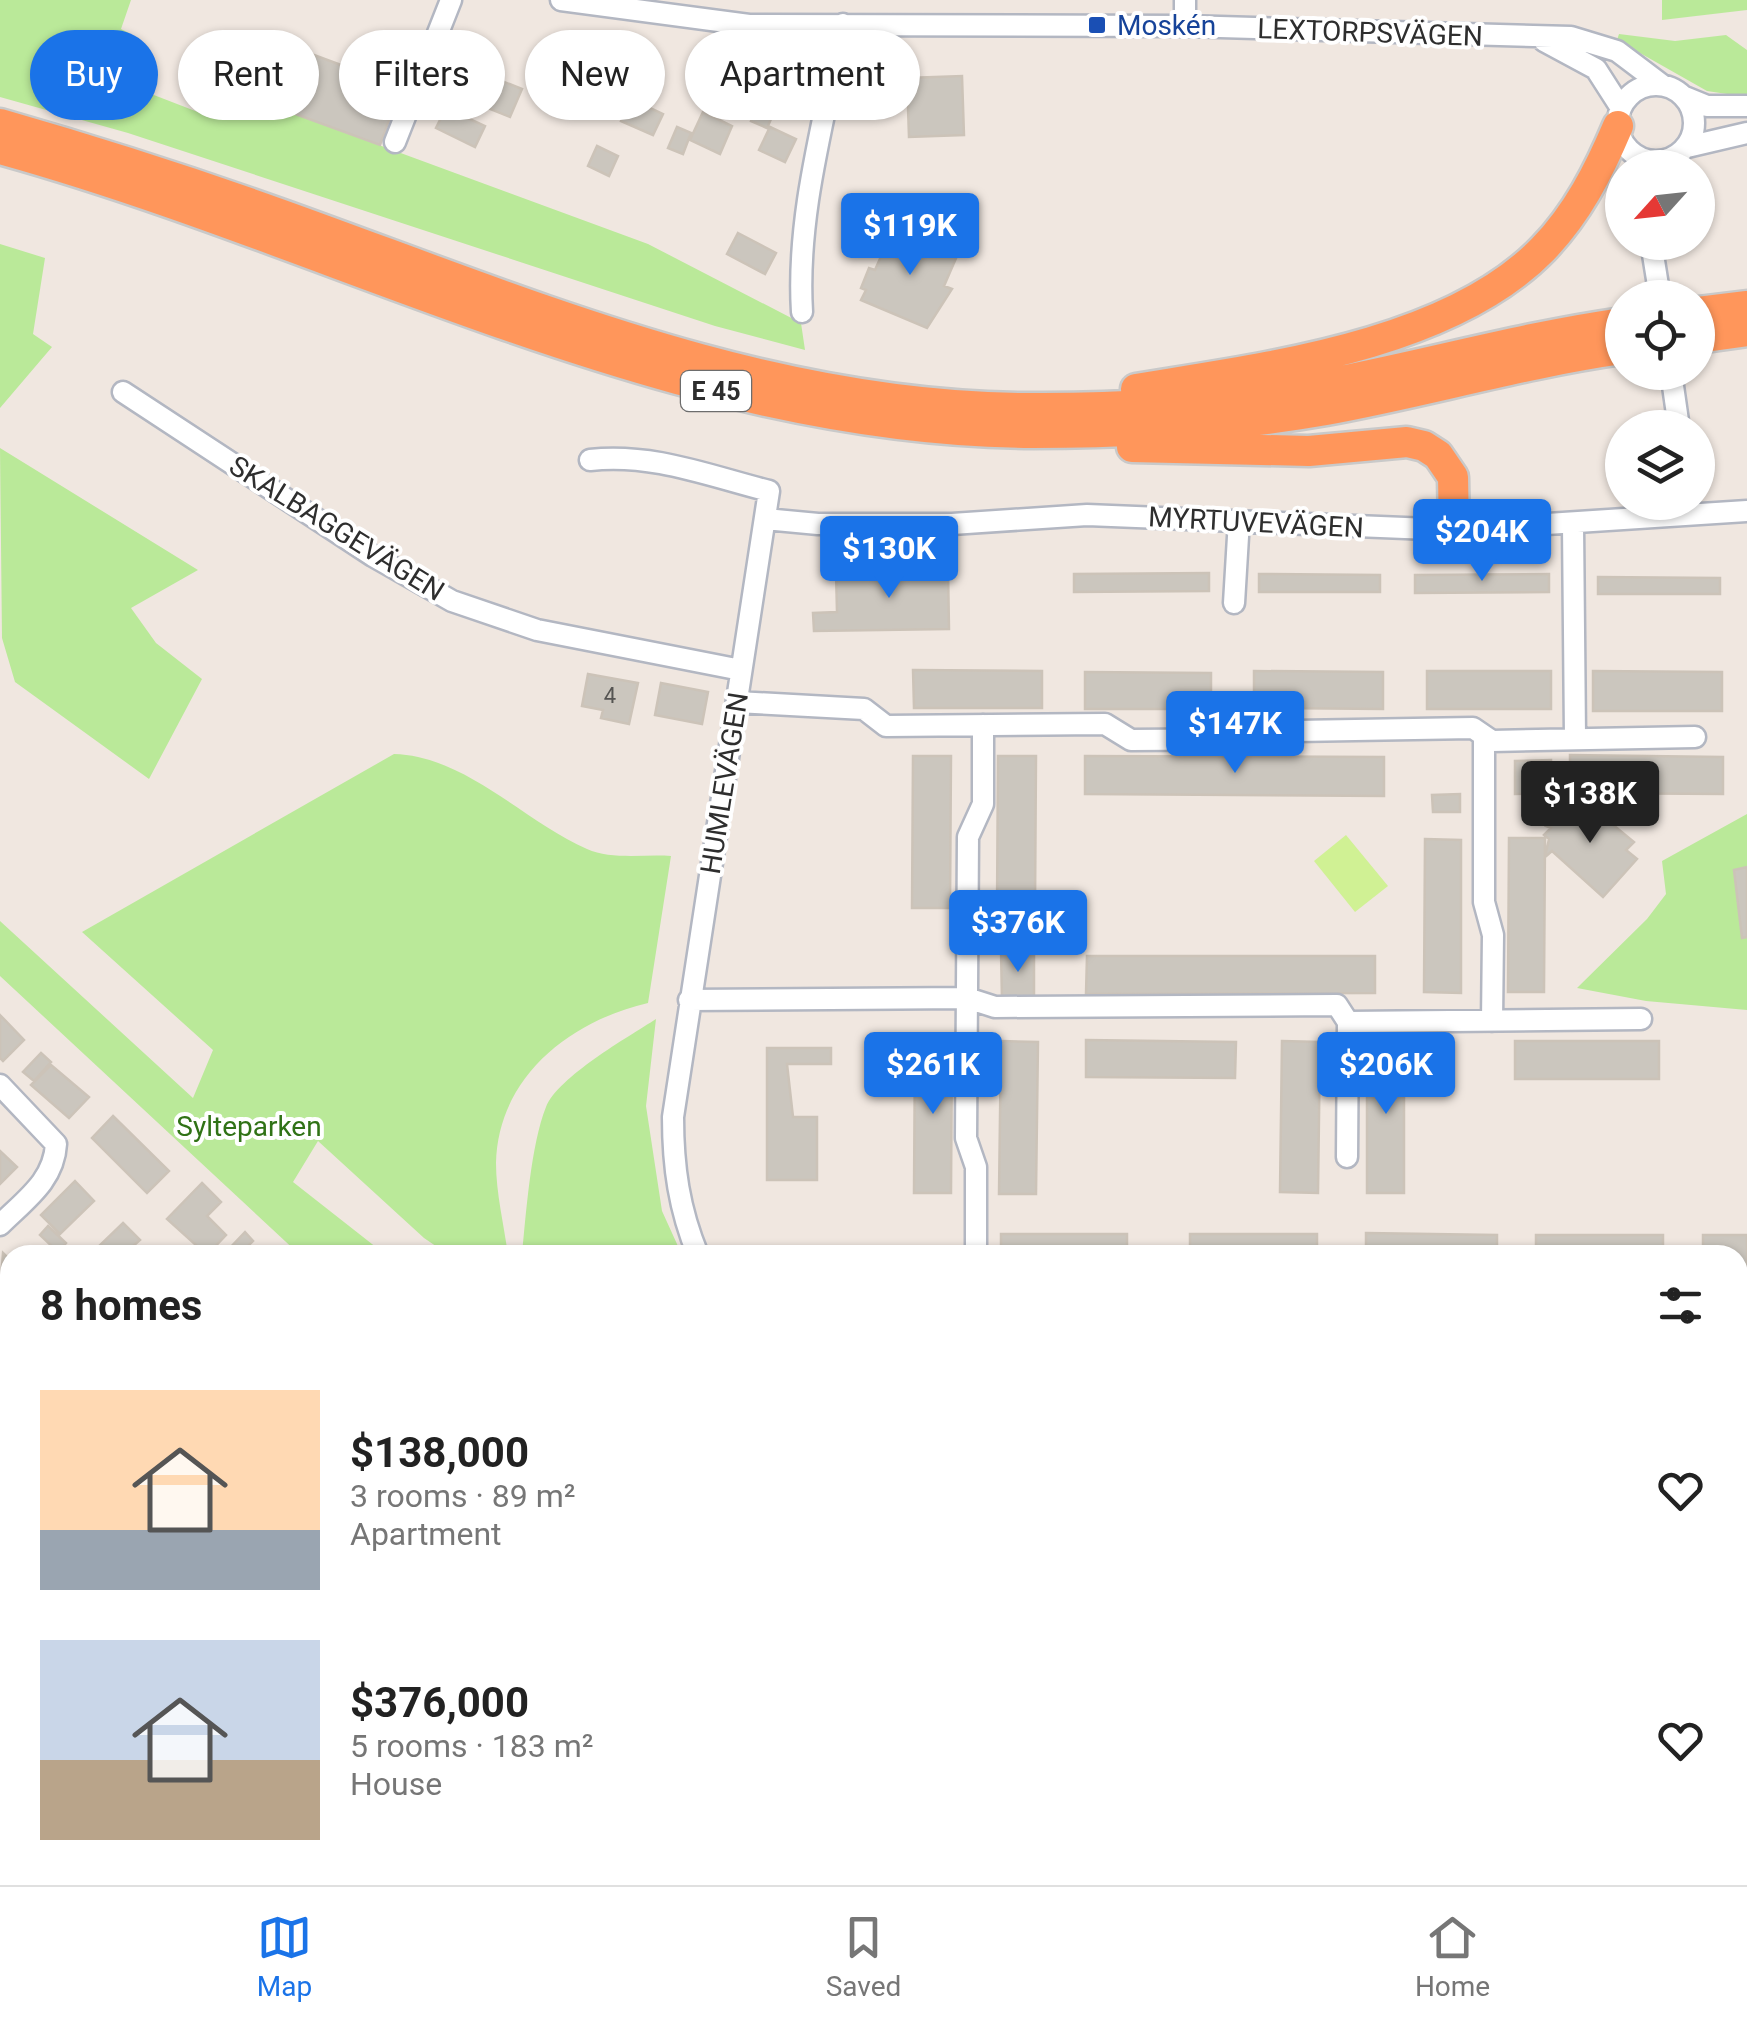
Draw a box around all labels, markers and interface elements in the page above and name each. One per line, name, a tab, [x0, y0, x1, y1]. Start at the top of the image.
place label: Moskén	[1117, 9, 1216, 42]
street label: LEXTORPSVÄGEN	[1257, 12, 1483, 53]
marker: Moskén	[1086, 14, 1108, 36]
chip: Buy	[30, 30, 158, 120]
chip: Rent	[178, 30, 319, 120]
chip: Filters	[339, 30, 505, 120]
chip: New	[525, 30, 665, 120]
chip: Apartment	[685, 30, 920, 120]
north arrow	[1605, 150, 1715, 260]
map controls	[1605, 150, 1715, 520]
pin: $119K	[840, 193, 980, 278]
text: $119K	[863, 206, 957, 244]
button: locate	[1605, 280, 1715, 390]
road number: E 45	[681, 371, 751, 411]
button: layers	[1605, 410, 1715, 520]
street label: SKALBAGGEVÄGEN	[223, 449, 450, 608]
pin: $204K	[1412, 499, 1552, 584]
street label: MYRTUVEVÄGEN	[1147, 500, 1364, 545]
text: $204K	[1435, 512, 1529, 550]
pin: $130K	[819, 516, 959, 601]
text: $130K	[842, 529, 936, 567]
house number: 4	[604, 683, 616, 708]
street label: HUMLEVÄGEN	[694, 690, 755, 876]
pin: $147K	[1165, 691, 1305, 776]
text: $147K	[1188, 704, 1282, 742]
pin: $138K	[1520, 761, 1660, 846]
text: $138K	[1543, 774, 1637, 812]
pin: $376K	[948, 890, 1088, 975]
text: $376K	[971, 903, 1065, 941]
pin: $261K	[863, 1032, 1003, 1117]
pin: $206K	[1316, 1032, 1456, 1117]
text: $261K	[886, 1045, 980, 1083]
text: $206K	[1339, 1045, 1433, 1083]
park label: Sylteparken	[176, 1110, 322, 1143]
icon: filters	[1653, 1278, 1708, 1333]
text: 8 homes	[40, 1281, 202, 1330]
text: $138,000	[350, 1428, 529, 1477]
icon: home	[120, 1430, 240, 1550]
icon: heart	[1653, 1463, 1708, 1518]
text: 3 rooms · 89 m²	[350, 1477, 575, 1515]
text: Apartment	[350, 1515, 502, 1553]
text: $376,000	[350, 1678, 529, 1727]
icon: home	[120, 1680, 240, 1800]
icon: heart	[1653, 1713, 1708, 1768]
text: 5 rooms · 183 m²	[350, 1727, 593, 1765]
text: House	[350, 1765, 442, 1803]
tab: Map	[257, 1910, 312, 2003]
tab: Saved	[826, 1910, 901, 2003]
tab: Home	[1415, 1910, 1490, 2003]

